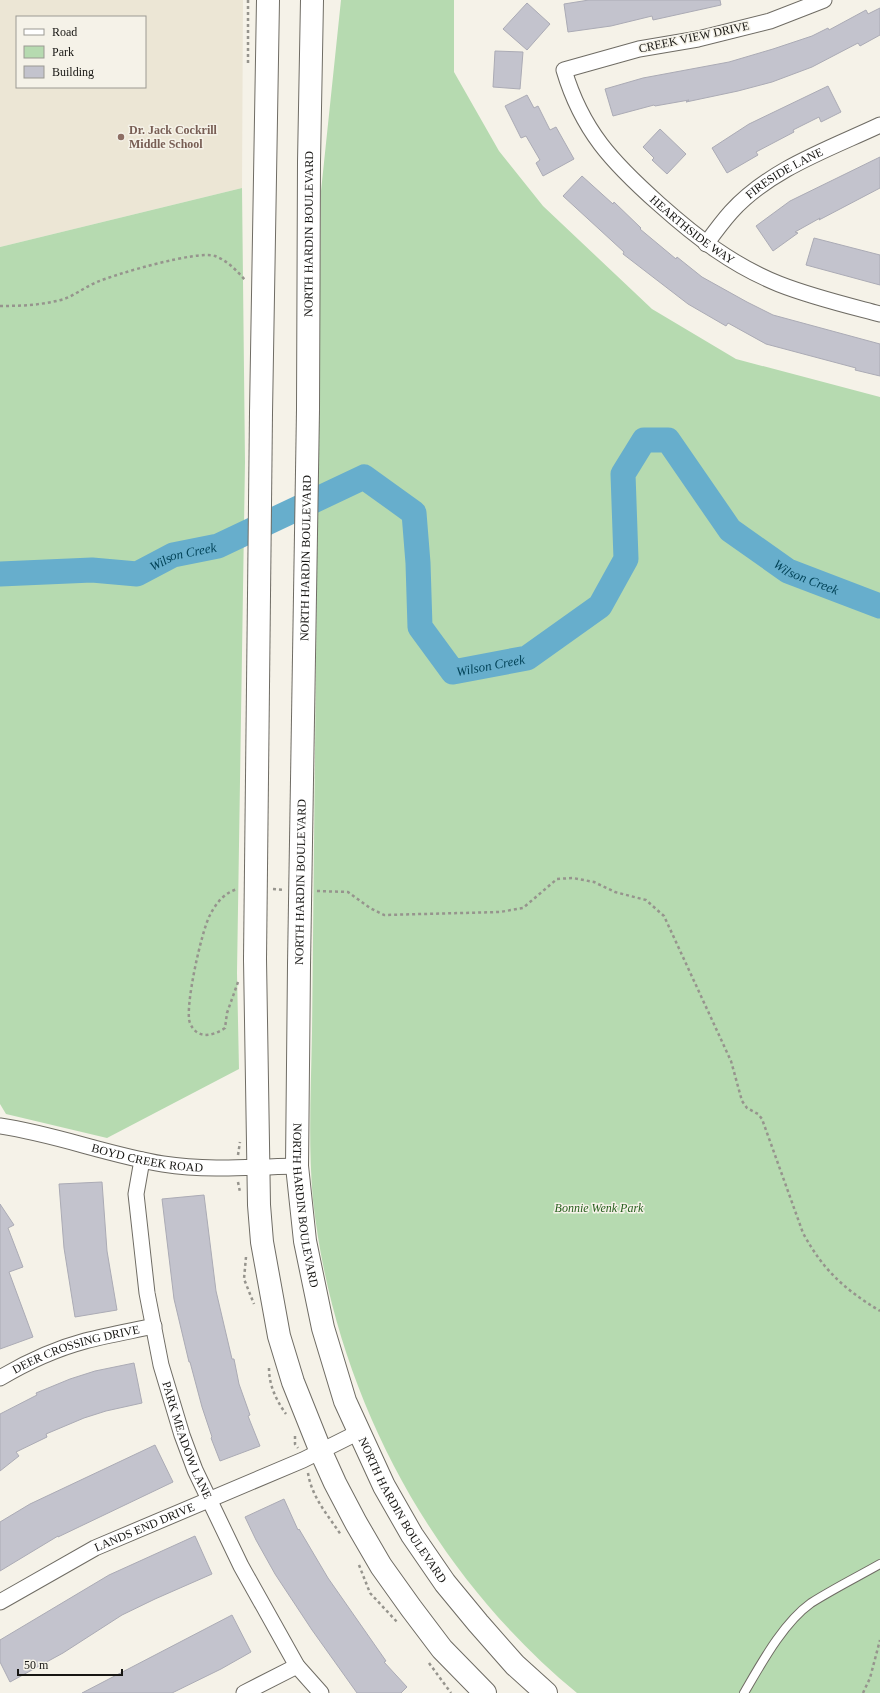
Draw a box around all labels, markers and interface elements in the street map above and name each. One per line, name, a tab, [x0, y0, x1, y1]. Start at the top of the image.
legend	[16, 16, 146, 88]
street label: CREEK VIEW DRIVE	[637, 18, 751, 56]
text: Road	[52, 25, 77, 39]
text: Park	[52, 45, 74, 59]
text: Building	[52, 65, 94, 79]
place label: Dr. Jack Cockrill Middle School	[129, 123, 218, 151]
marker: Dr. Jack Cockrill Middle School	[116, 132, 126, 142]
street label: FIRESIDE LANE	[743, 145, 825, 202]
street label: NORTH HARDIN BOULEVARD	[301, 151, 316, 317]
street label: HEARTHSIDE WAY	[647, 192, 738, 267]
street label: NORTH HARDIN BOULEVARD	[297, 475, 314, 641]
water label: Wilson Creek	[147, 539, 218, 574]
water label: Wilson Creek	[771, 556, 841, 597]
water label: Wilson Creek	[455, 651, 526, 679]
street label: NORTH HARDIN BOULEVARD	[292, 799, 309, 965]
street label: NORTH HARDIN BOULEVARD	[290, 1123, 322, 1289]
street label: BOYD CREEK ROAD	[90, 1141, 204, 1175]
park label: Bonnie Wenk Park	[555, 1201, 644, 1215]
street label: DEER CROSSING DRIVE	[10, 1322, 141, 1377]
street label: PARK MEADOW LANE	[159, 1380, 215, 1501]
street label: NORTH HARDIN BOULEVARD	[356, 1435, 450, 1586]
street label: LANDS END DRIVE	[92, 1500, 197, 1554]
scale bar	[18, 1651, 122, 1677]
text: 50 m	[24, 1658, 49, 1672]

